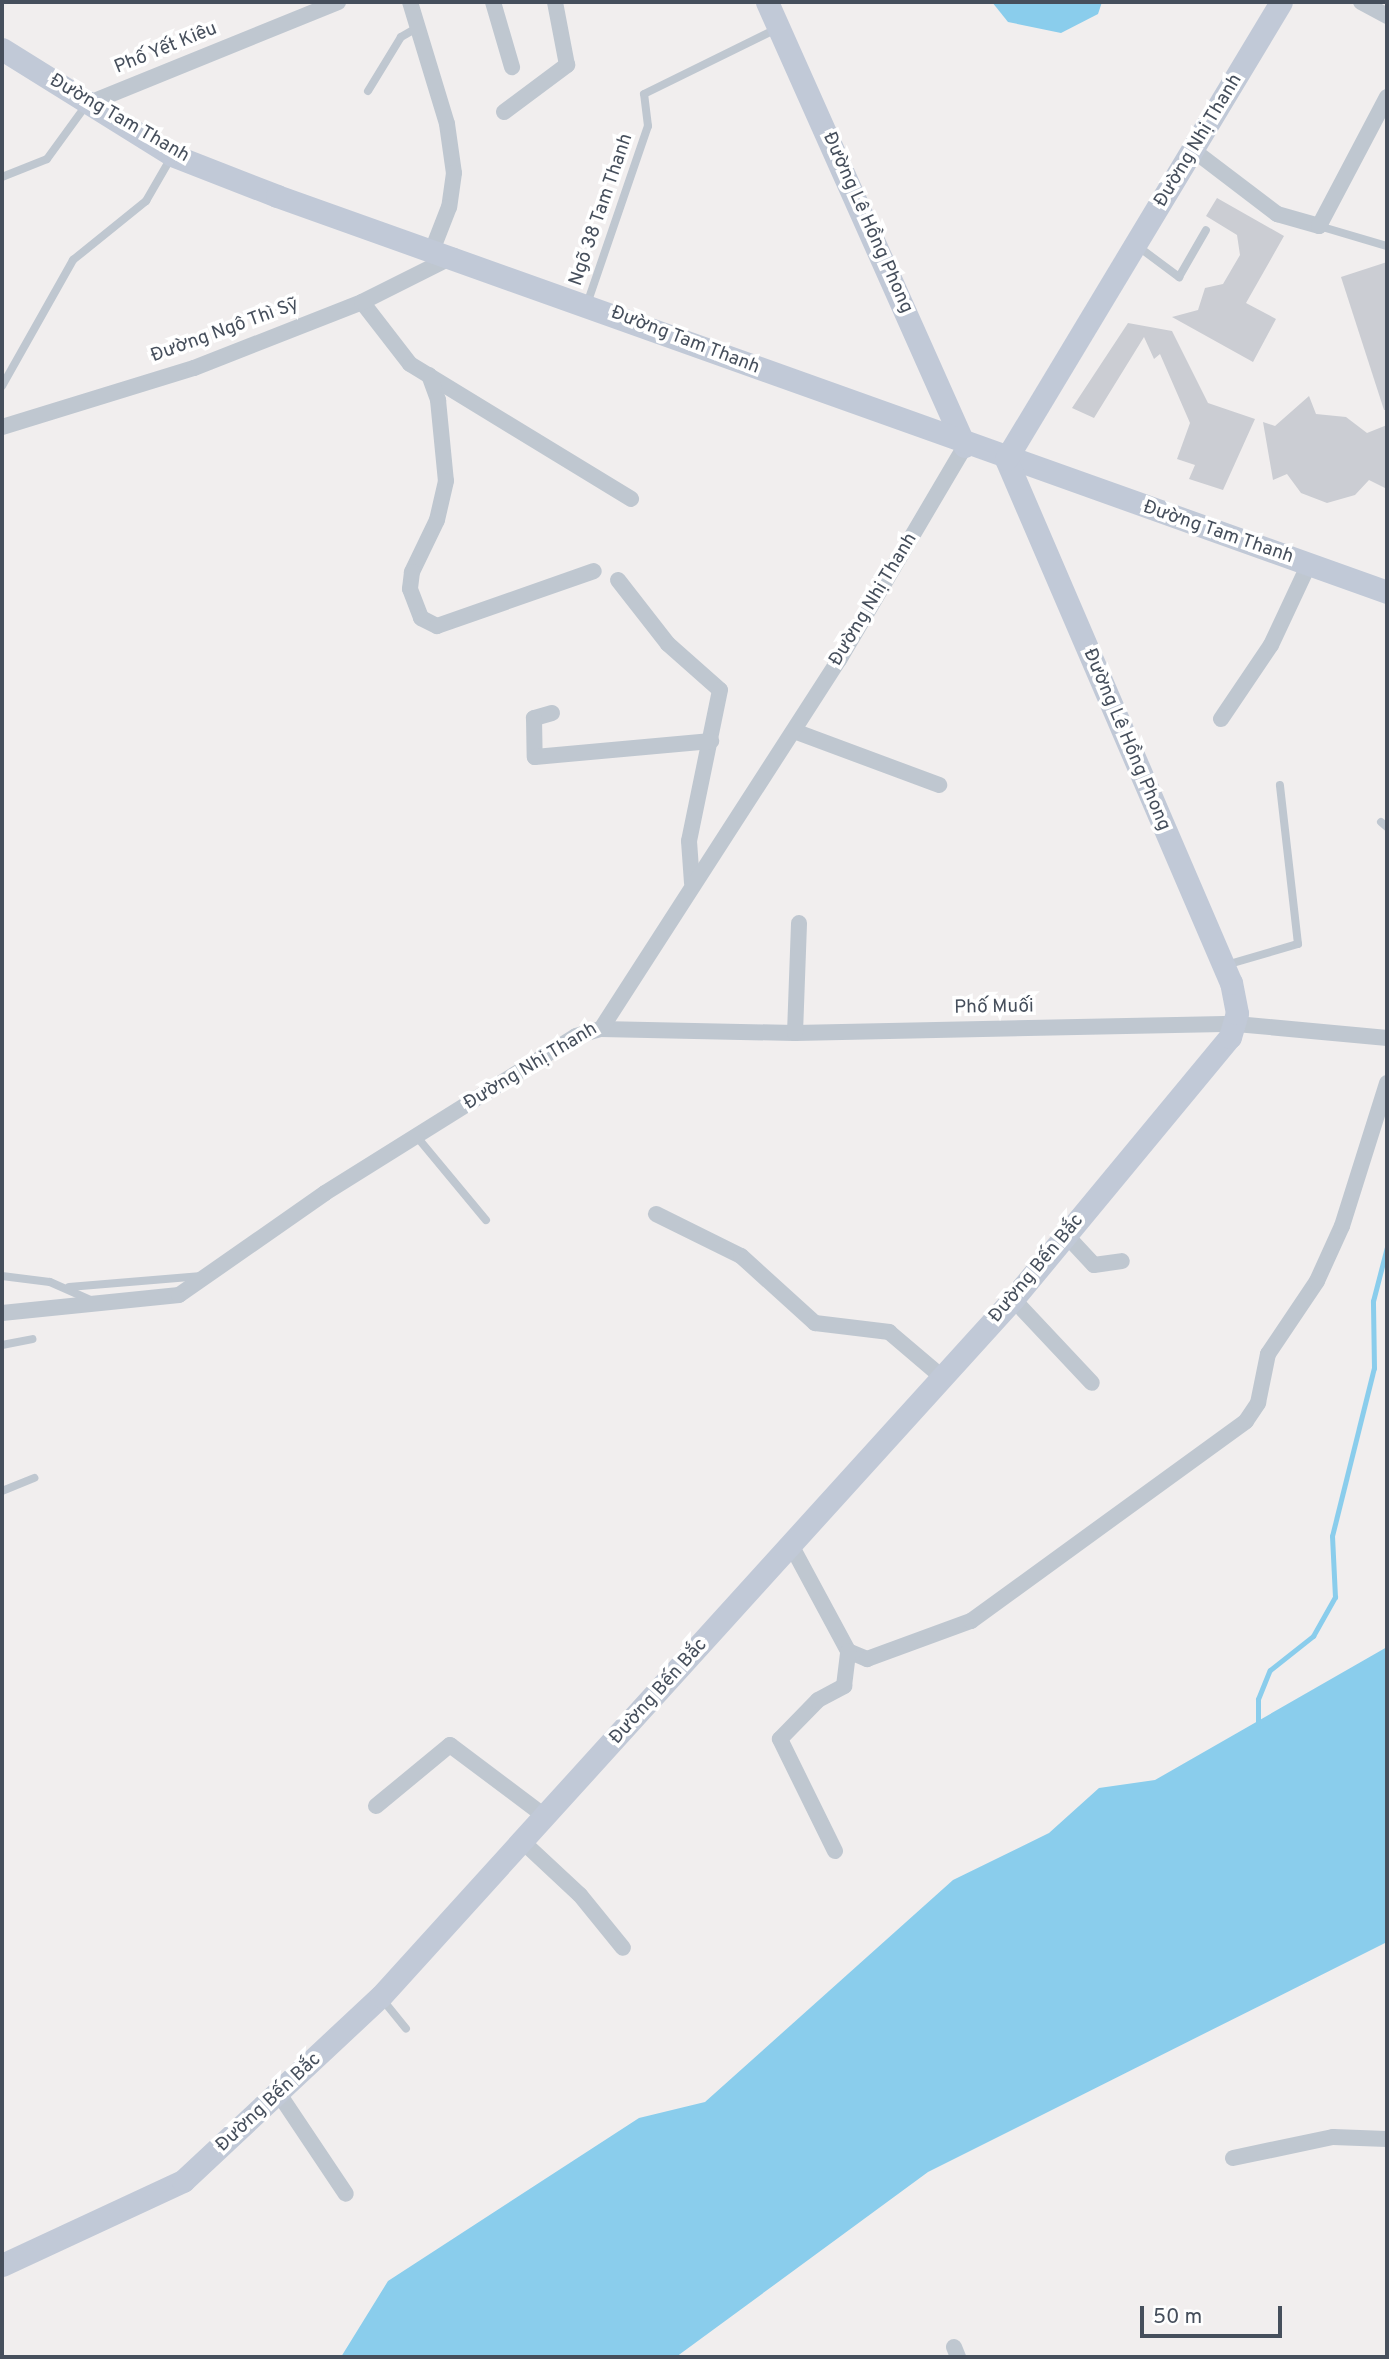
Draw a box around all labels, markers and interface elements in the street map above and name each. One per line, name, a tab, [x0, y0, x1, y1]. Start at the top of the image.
street label: Phố Yết Kiêu	[111, 18, 221, 80]
street label: Đường Tam Thanh	[44, 69, 194, 169]
street label: Đường Nhị Thanh	[1150, 70, 1248, 212]
street label: Đường Lê Hồng Phong	[817, 129, 917, 317]
street label: Ngõ 38 Tam Thanh	[565, 130, 639, 290]
street label: Đường Ngô Thì Sỹ	[148, 294, 302, 368]
street label: Đường Tam Thanh	[607, 302, 763, 380]
street label: Đường Tam Thanh	[1139, 496, 1297, 570]
street label: Đường Nhị Thanh	[825, 529, 923, 671]
street label: Đường Lê Hồng Phong	[1077, 646, 1175, 834]
street label: Phố Muối	[954, 996, 1034, 1020]
street label: Đường Nhị Thanh	[460, 1018, 602, 1116]
street label: Đường Bến Bắc	[985, 1210, 1089, 1328]
street label: Đường Bến Bắc	[605, 1634, 713, 1750]
street label: Đường Bến Bắc	[212, 2049, 326, 2157]
scale bar	[1144, 2292, 1286, 2336]
text: 50 m	[1153, 2304, 1202, 2331]

